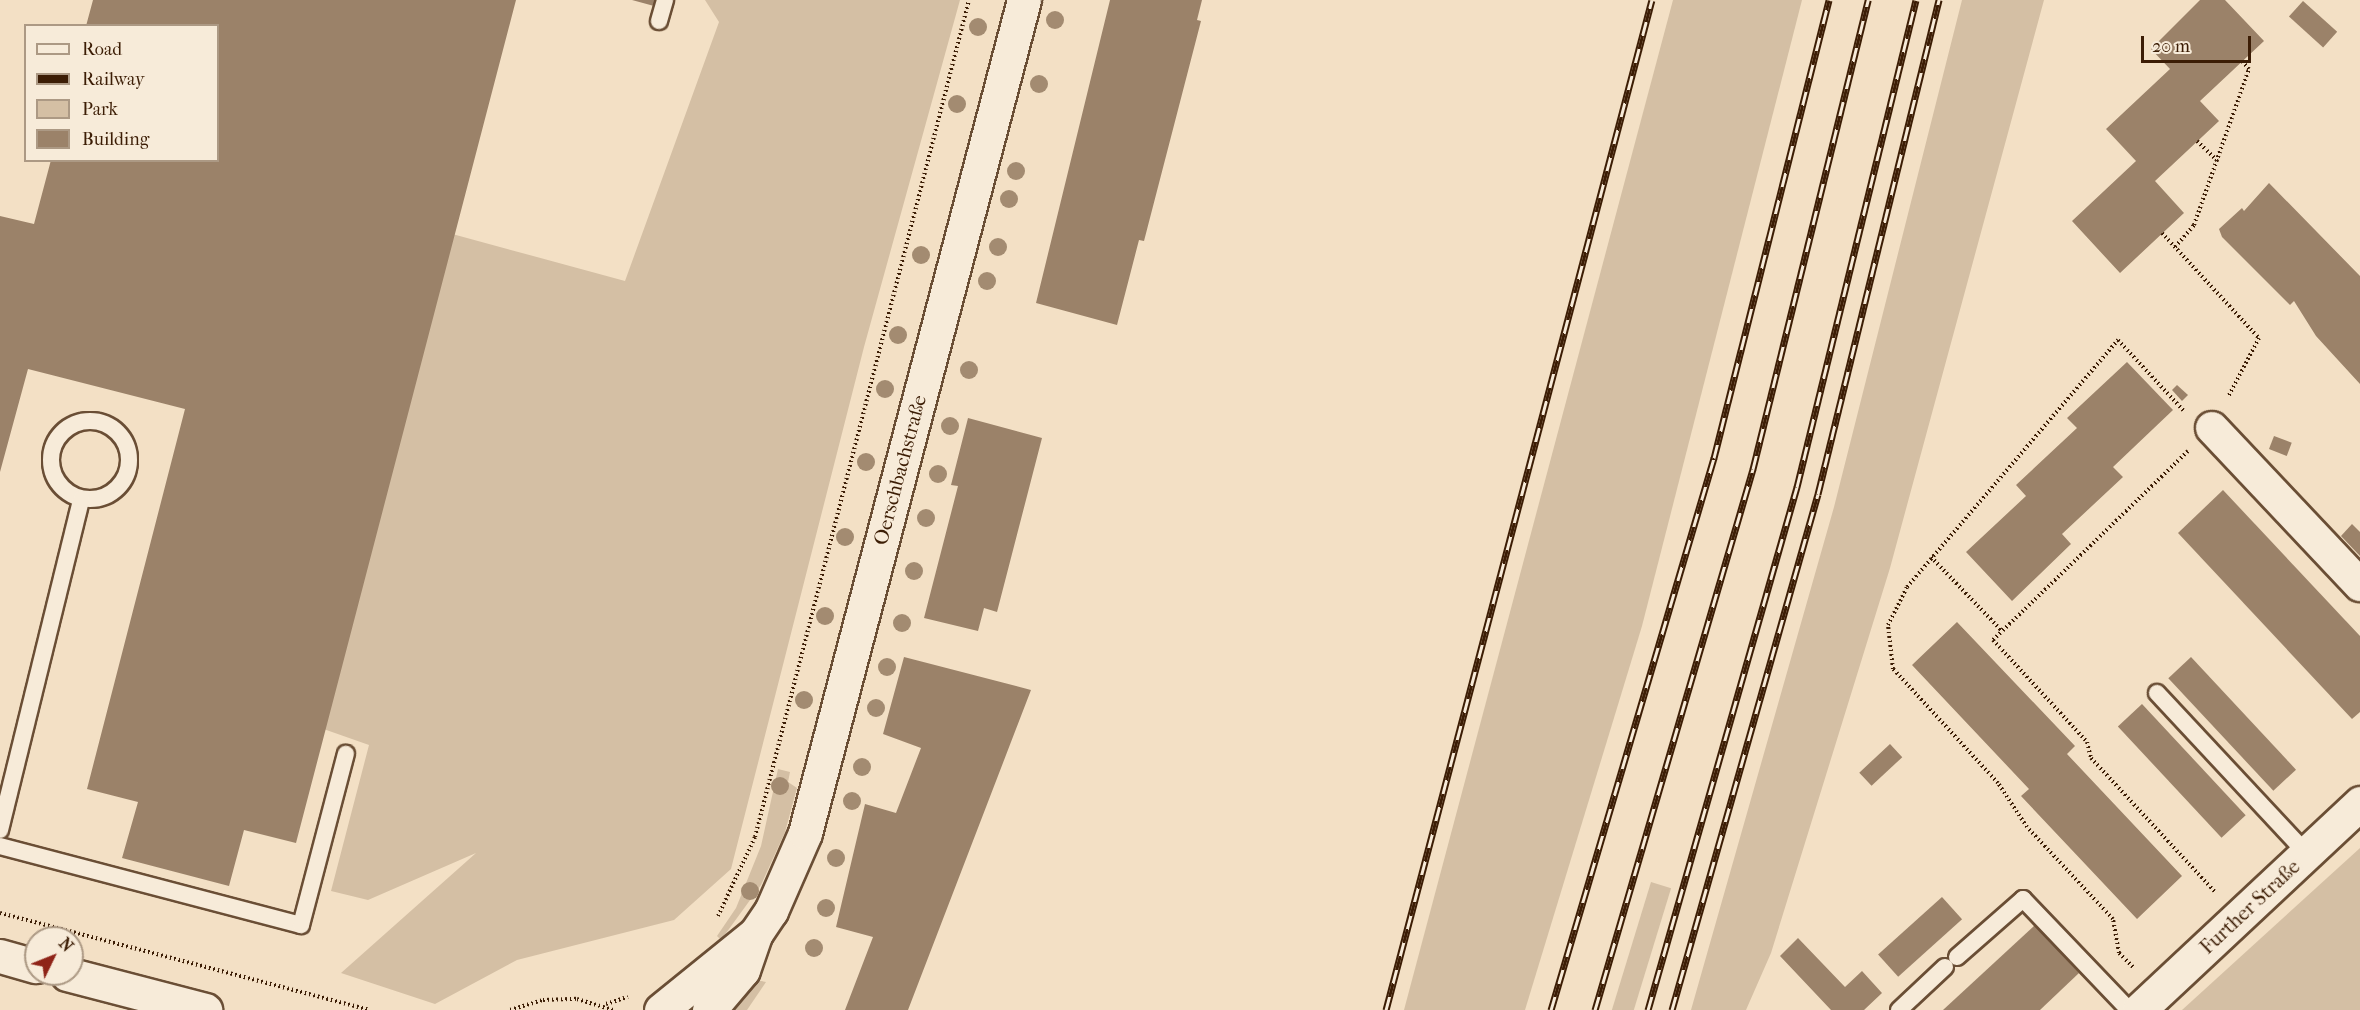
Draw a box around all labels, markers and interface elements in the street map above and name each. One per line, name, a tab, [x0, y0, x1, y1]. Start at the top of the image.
legend	[24, 24, 219, 162]
scale bar	[2144, 24, 2254, 62]
text: 20 m	[2152, 36, 2190, 57]
text: Road	[82, 39, 122, 60]
text: Railway	[82, 69, 145, 90]
text: Park	[82, 99, 118, 120]
text: Building	[82, 129, 149, 150]
street label: Oerschbachstraße	[868, 392, 932, 548]
street label: Further Straße	[2195, 855, 2305, 959]
north arrow	[24, 926, 84, 986]
text: N	[55, 934, 77, 956]

